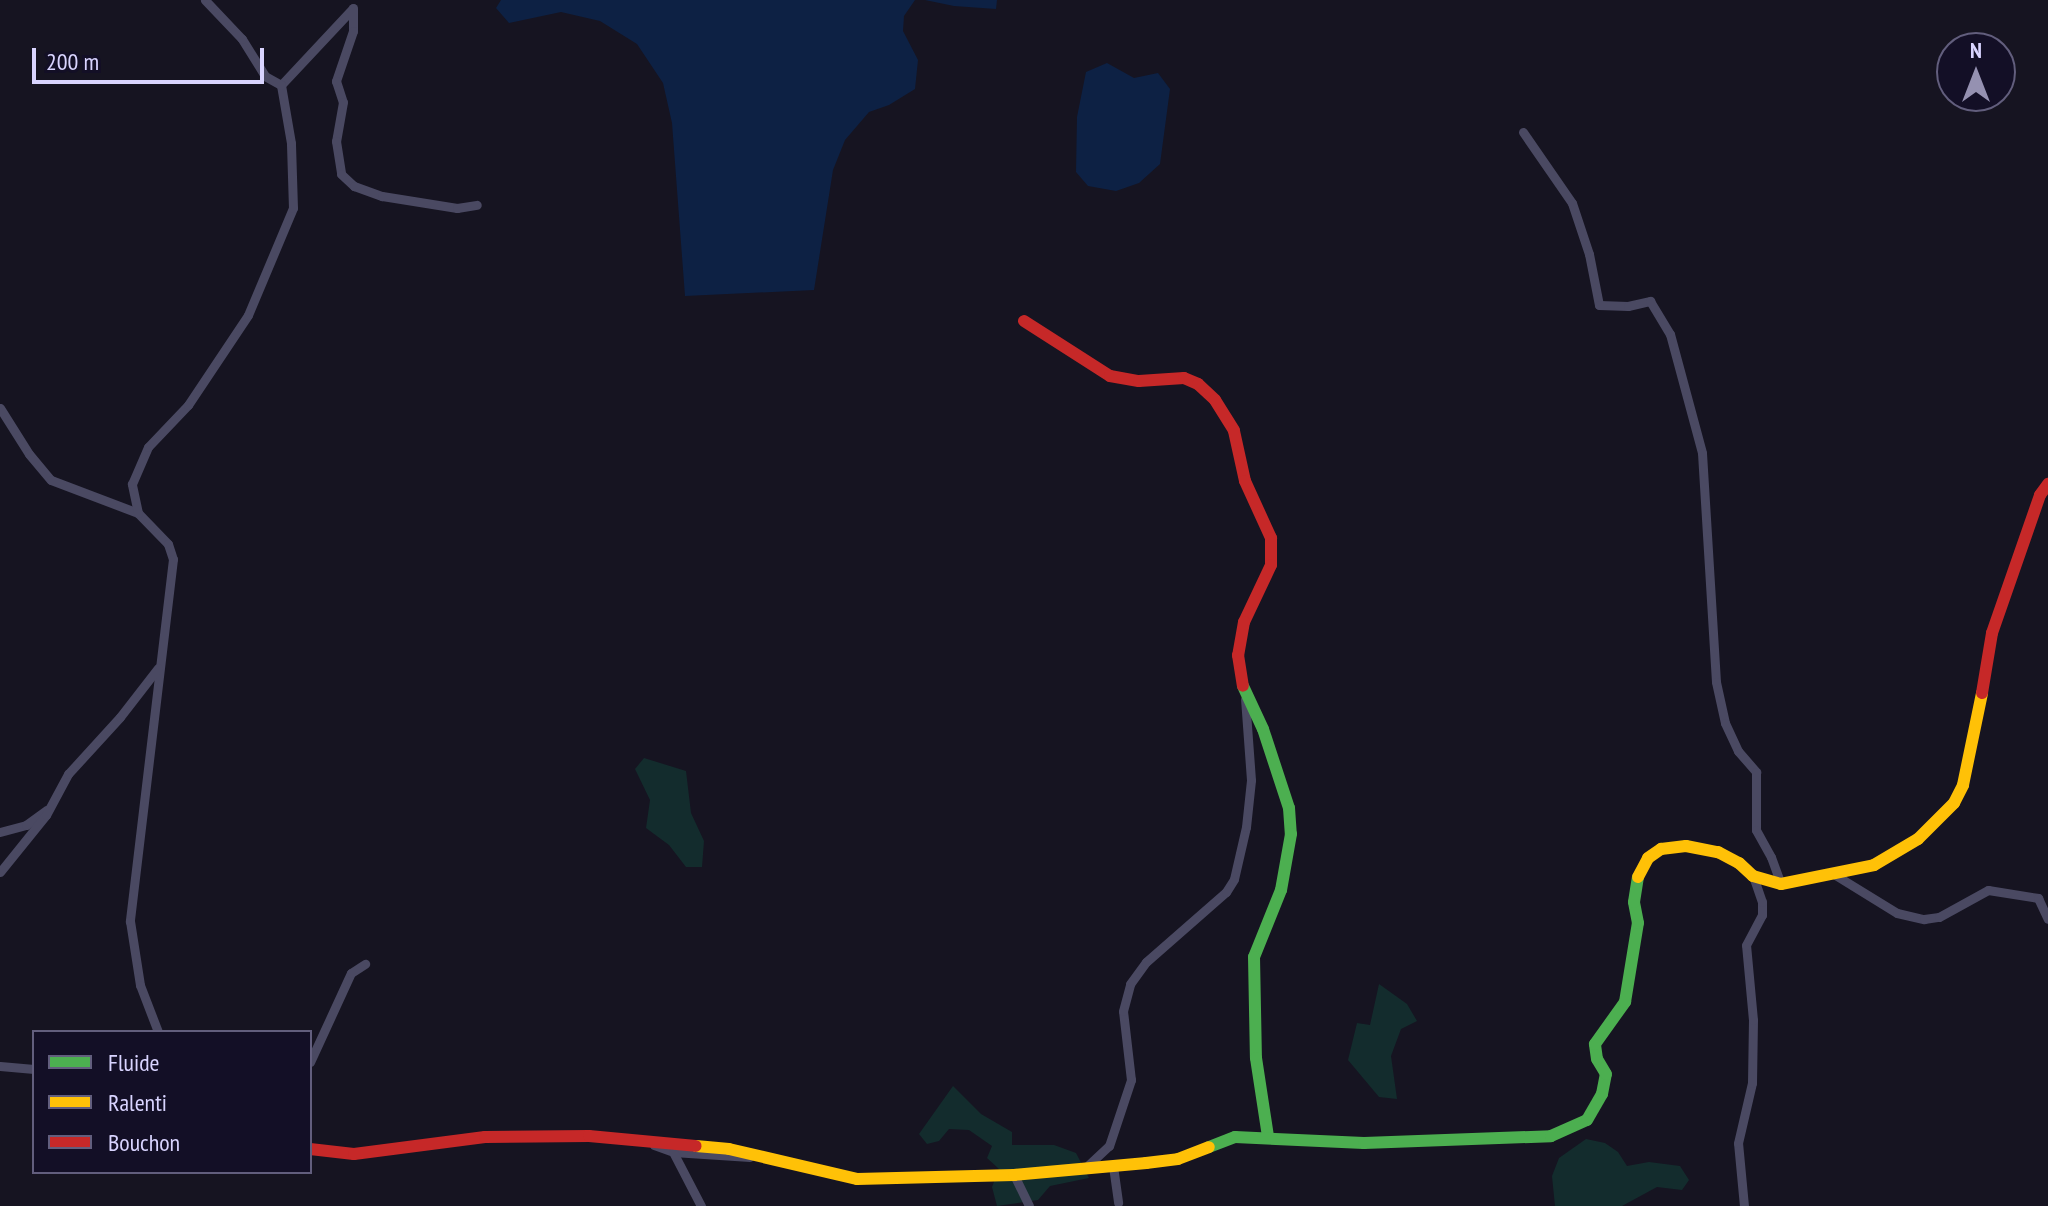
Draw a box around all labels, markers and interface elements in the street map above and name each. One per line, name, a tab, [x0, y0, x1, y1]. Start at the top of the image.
scale bar	[36, 32, 268, 82]
north arrow	[1936, 32, 2016, 112]
text: N	[1970, 36, 1982, 64]
text: 200 m	[46, 46, 99, 77]
legend	[32, 1030, 312, 1174]
text: Fluide	[108, 1047, 159, 1078]
text: Ralenti	[108, 1087, 167, 1118]
text: Bouchon	[108, 1127, 180, 1158]

